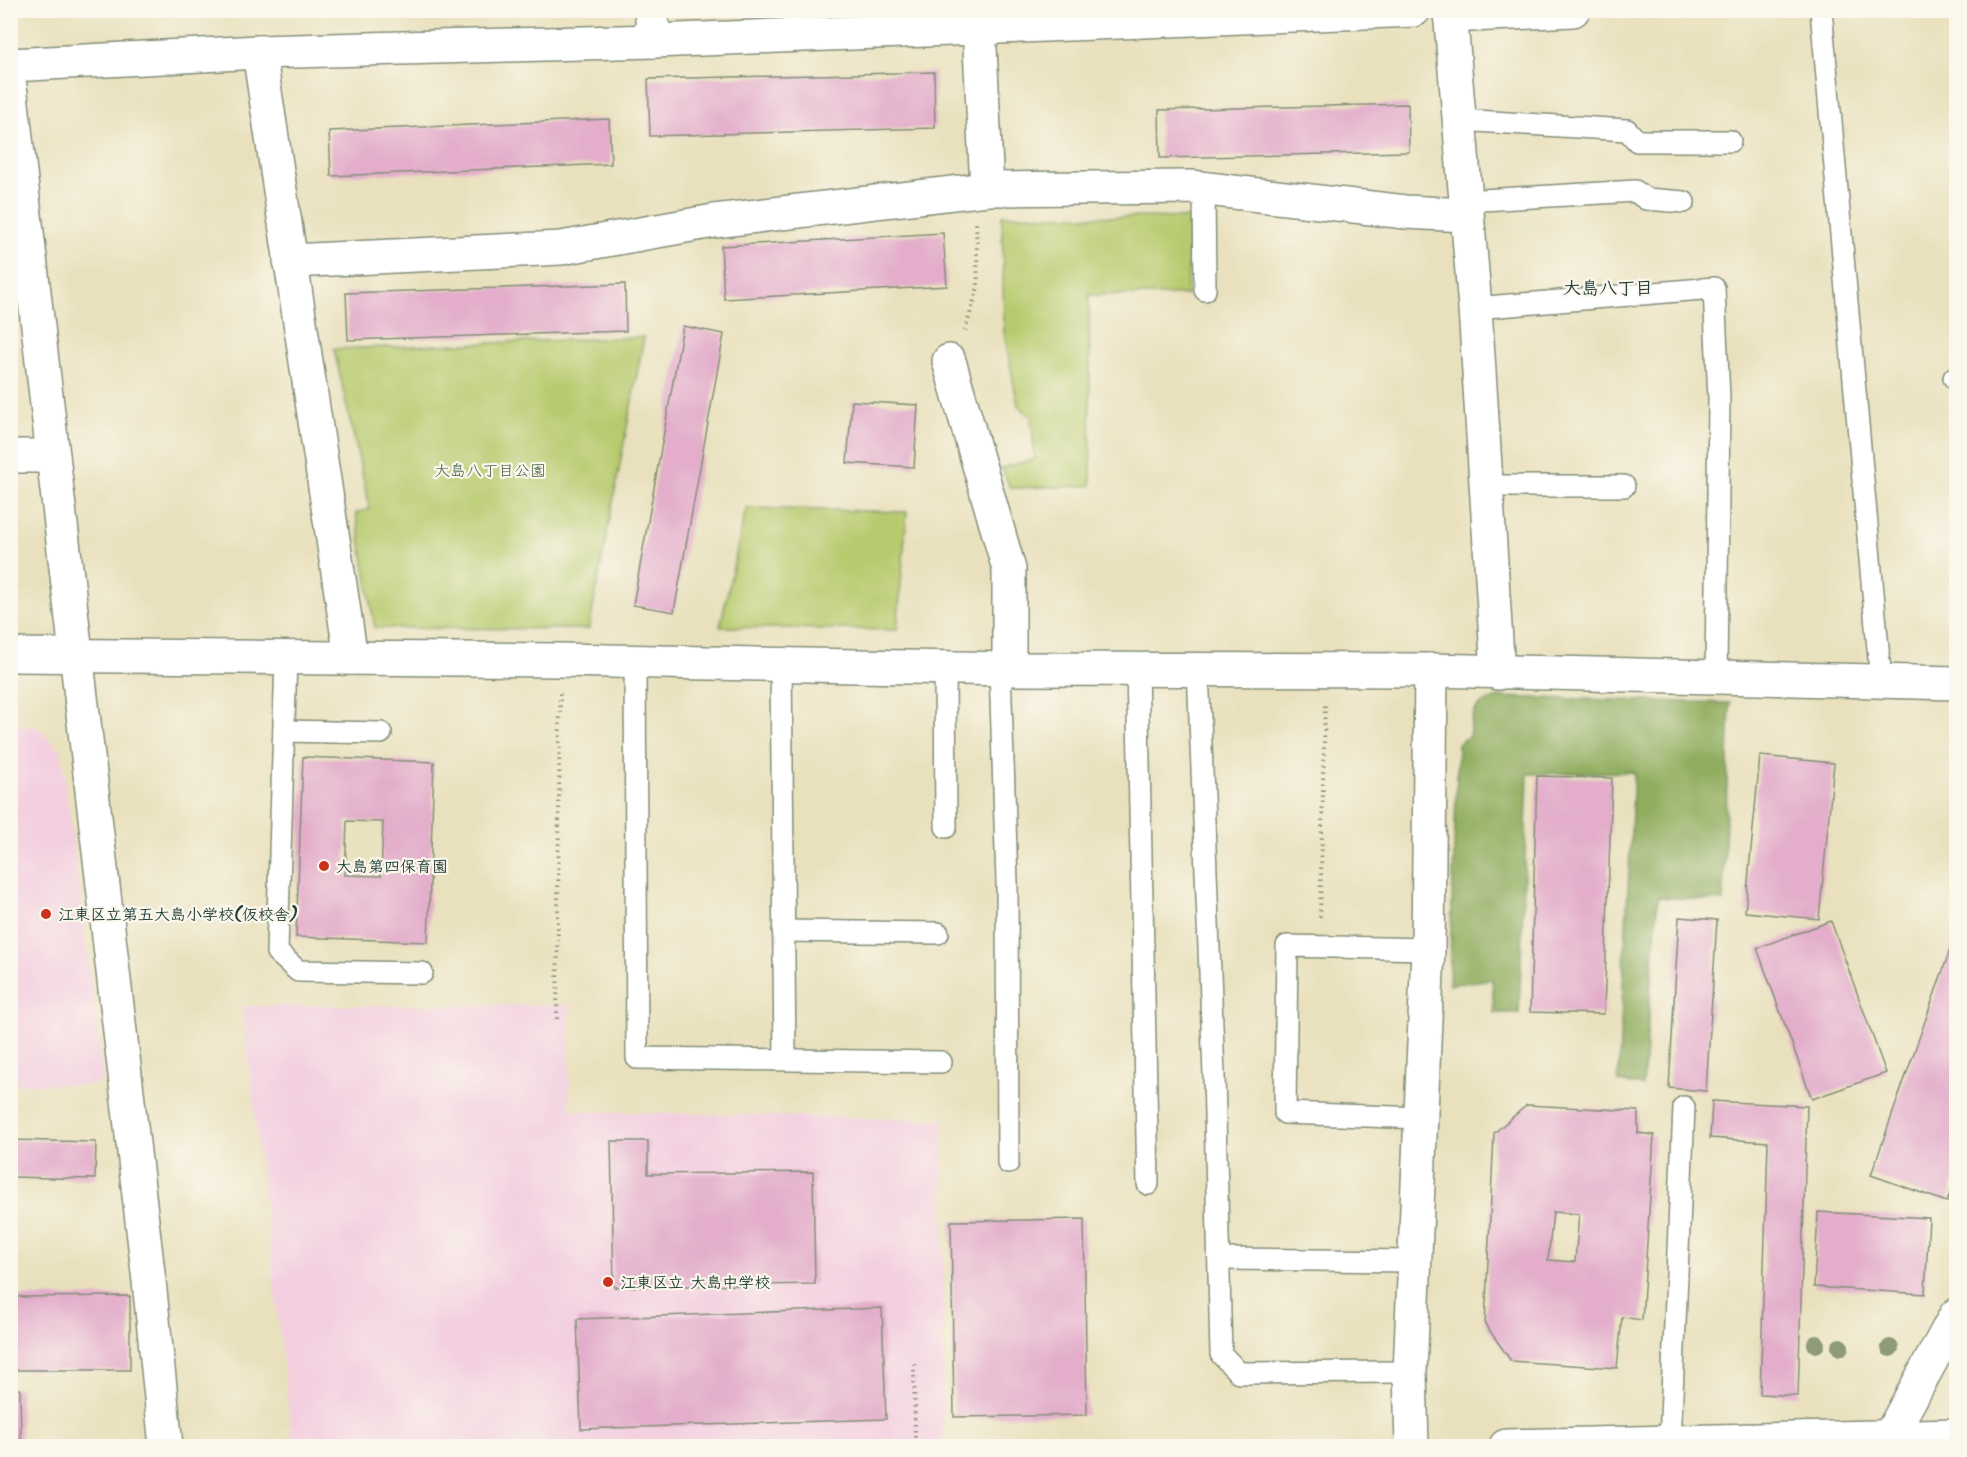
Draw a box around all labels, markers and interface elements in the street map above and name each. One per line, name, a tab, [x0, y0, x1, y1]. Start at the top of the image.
district label: 大島八丁目	[1563, 275, 1653, 304]
park label: 大島八丁目公園	[434, 459, 546, 484]
place label: 大島第四保育園	[336, 855, 448, 880]
marker: 大島第四保育園	[317, 859, 331, 873]
place label: 江東区立第五大島小学校(仮校舎)	[58, 903, 298, 928]
marker: 江東区立第五大島小学校(仮校舎)	[39, 907, 53, 921]
place label: 江東区立 大島中学校	[620, 1271, 770, 1296]
marker: 江東区立 大島中学校	[601, 1275, 615, 1289]

